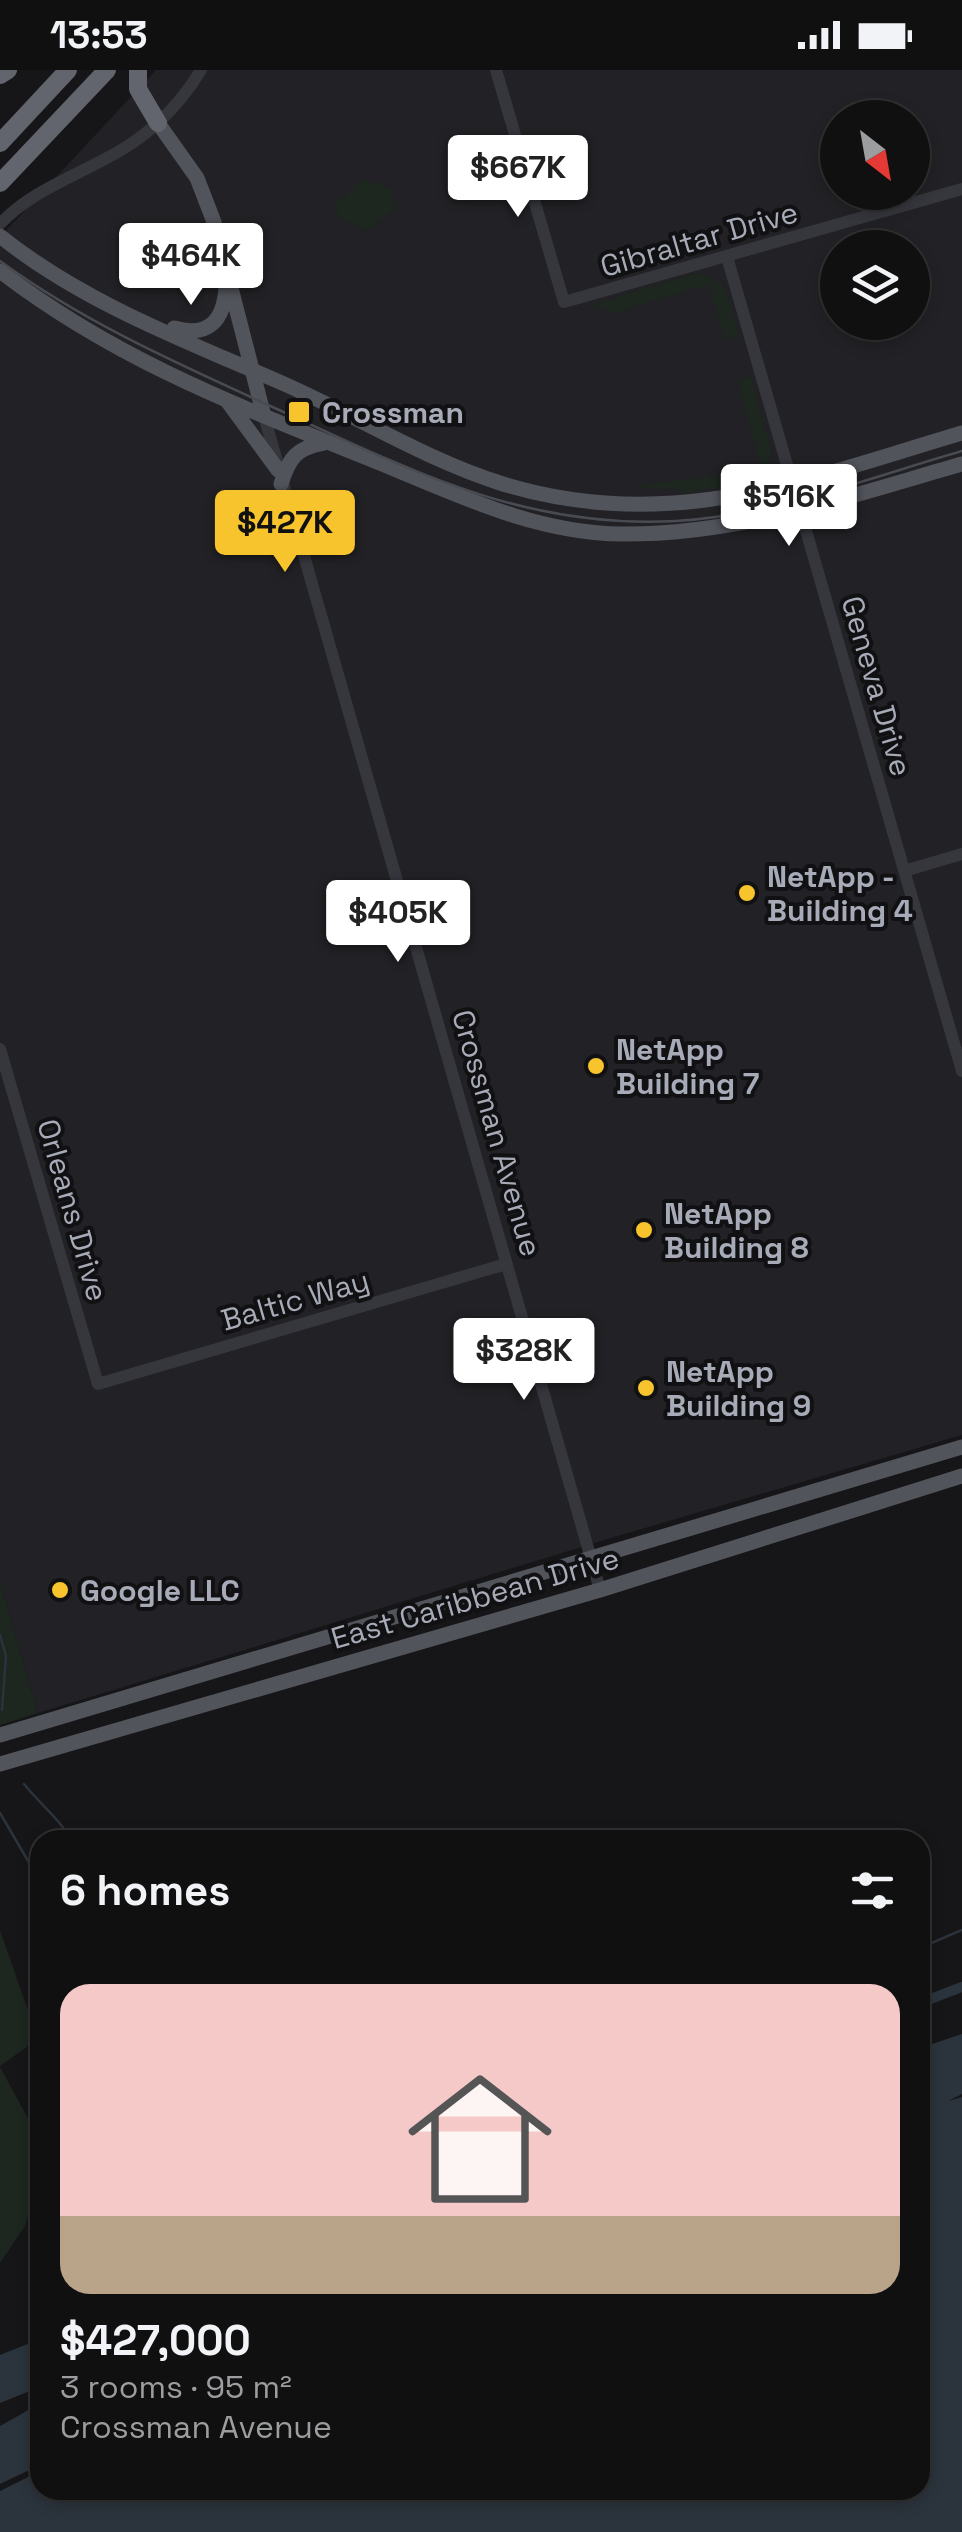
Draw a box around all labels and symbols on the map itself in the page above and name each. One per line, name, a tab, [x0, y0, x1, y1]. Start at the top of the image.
north arrow	[820, 100, 930, 210]
pin: $667K	[448, 135, 588, 220]
street label: Gibraltar Drive	[596, 192, 802, 286]
pin: $464K	[121, 223, 261, 308]
place label: Crossman	[322, 393, 464, 432]
marker: Crossman	[286, 399, 312, 425]
pin: $516K	[719, 464, 859, 549]
pin: $427K	[215, 490, 355, 575]
street label: Geneva Drive	[833, 591, 921, 781]
place label: NetApp - Building 4	[767, 857, 913, 930]
pin: $405K	[328, 880, 468, 965]
marker: NetApp - Building 4	[736, 882, 758, 904]
street label: Crossman Avenue	[443, 1005, 551, 1261]
place label: NetApp Building 7	[616, 1030, 759, 1103]
marker: NetApp Building 7	[585, 1055, 607, 1077]
street label: Orleans Drive	[28, 1114, 118, 1306]
place label: NetApp Building 8	[664, 1194, 809, 1267]
marker: NetApp Building 8	[633, 1219, 655, 1241]
street label: Baltic Way	[216, 1260, 374, 1340]
pin: $328K	[454, 1318, 594, 1403]
place label: NetApp Building 9	[666, 1352, 811, 1425]
marker: NetApp Building 9	[635, 1377, 657, 1399]
street label: East Caribbean Drive	[326, 1538, 624, 1658]
place label: Google LLC	[80, 1571, 240, 1610]
marker: Google LLC	[49, 1579, 71, 1601]

